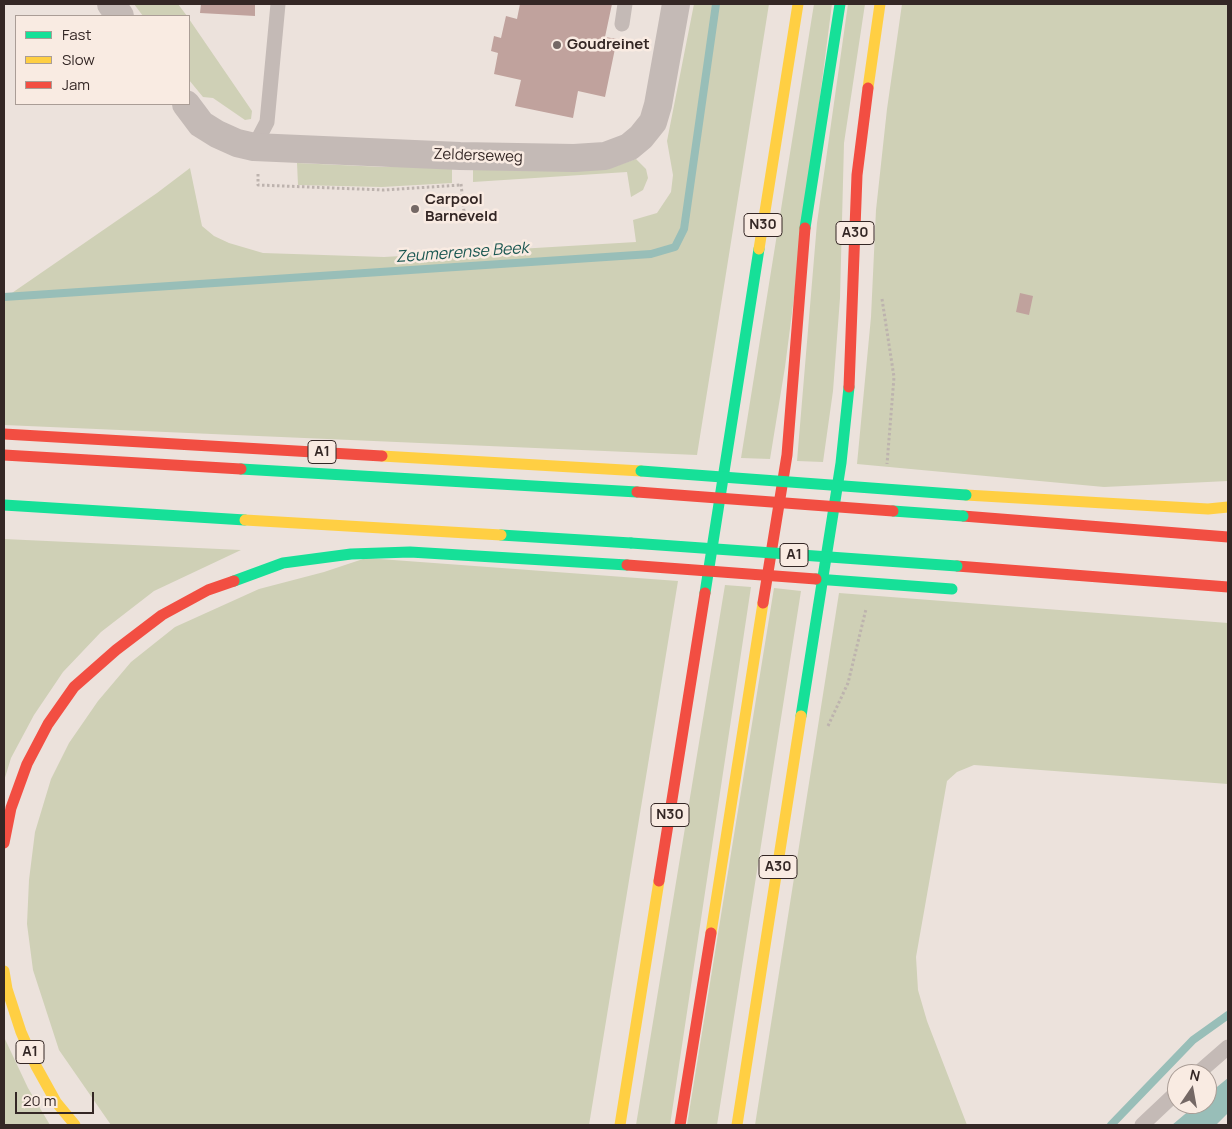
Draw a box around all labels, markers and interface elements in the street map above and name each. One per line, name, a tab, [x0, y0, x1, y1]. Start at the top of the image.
legend	[15, 15, 190, 105]
text: Fast	[62, 24, 91, 45]
place label: Goudreinet	[567, 36, 650, 54]
marker: Goudreinet	[551, 39, 563, 51]
text: Slow	[62, 49, 95, 70]
text: Jam	[62, 74, 90, 95]
street label: Zelderseweg	[433, 145, 523, 167]
place label: Carpool Barneveld	[425, 191, 498, 226]
marker: Carpool Barneveld	[409, 203, 421, 215]
road number: N30	[744, 214, 782, 236]
road number: A30	[836, 222, 874, 244]
water label: Zeumerense Beek	[395, 239, 529, 267]
road number: A1	[308, 441, 336, 464]
road number: A1	[780, 544, 808, 566]
road number: N30	[651, 804, 689, 826]
road number: A30	[759, 856, 797, 879]
road number: A1	[16, 1040, 44, 1064]
north arrow	[1167, 1064, 1217, 1114]
text: N	[1188, 1064, 1202, 1085]
scale bar	[18, 1082, 96, 1114]
text: 20 m	[23, 1090, 56, 1111]

